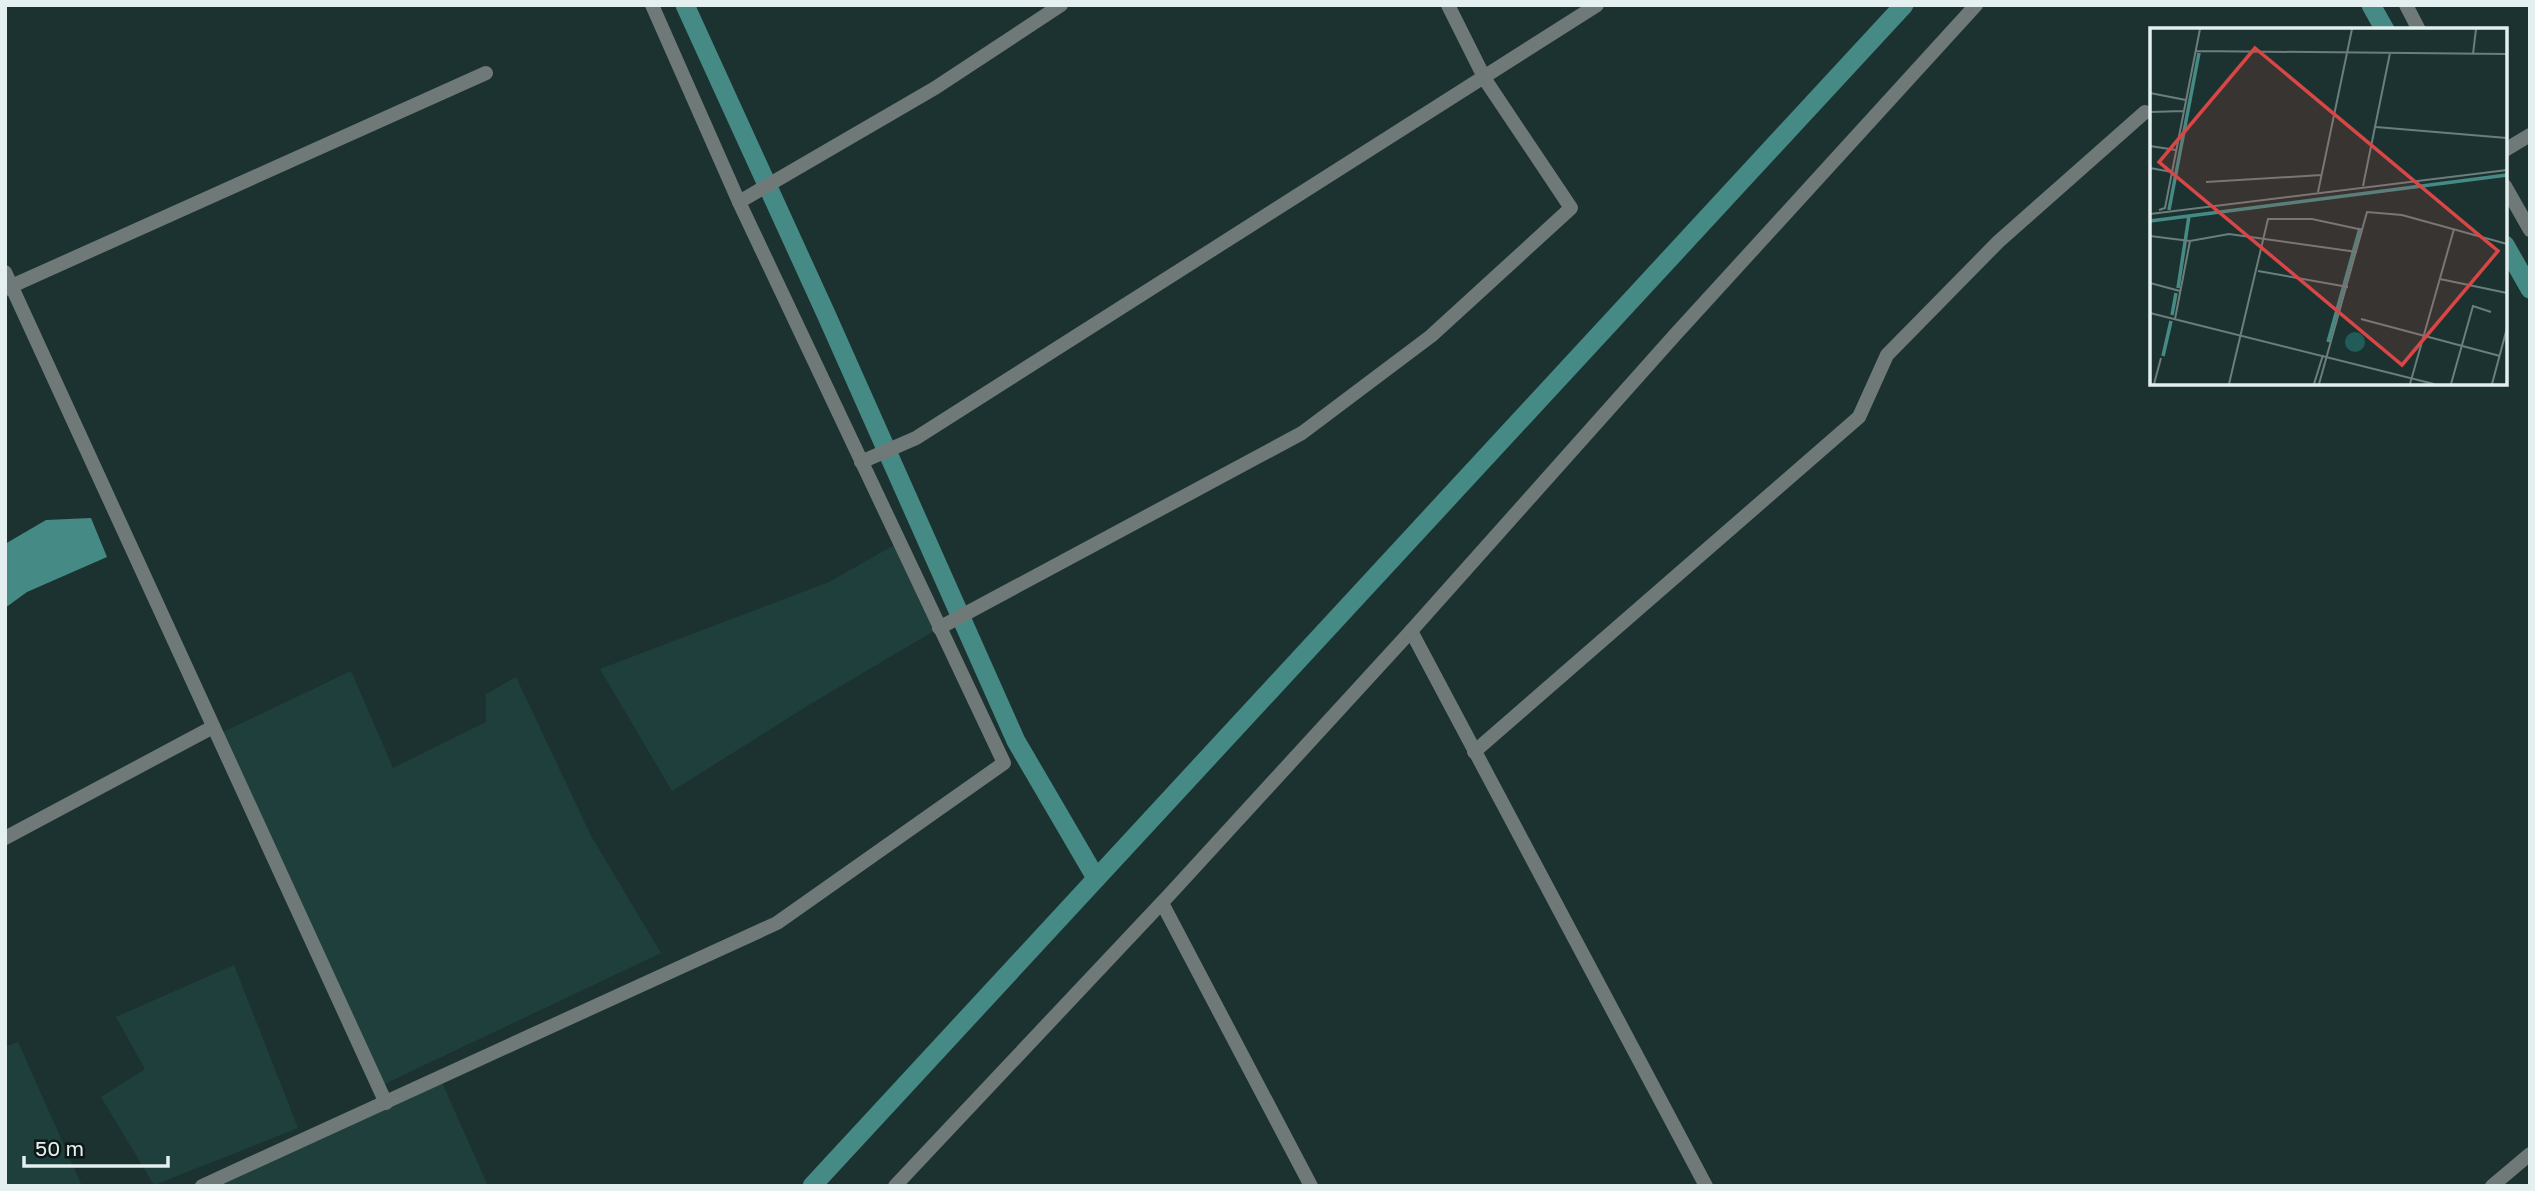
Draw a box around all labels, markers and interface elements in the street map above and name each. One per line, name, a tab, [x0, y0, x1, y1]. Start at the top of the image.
inset map	[2150, 28, 2507, 385]
scale bar	[24, 1124, 168, 1168]
text: 50 m	[35, 1135, 84, 1161]

